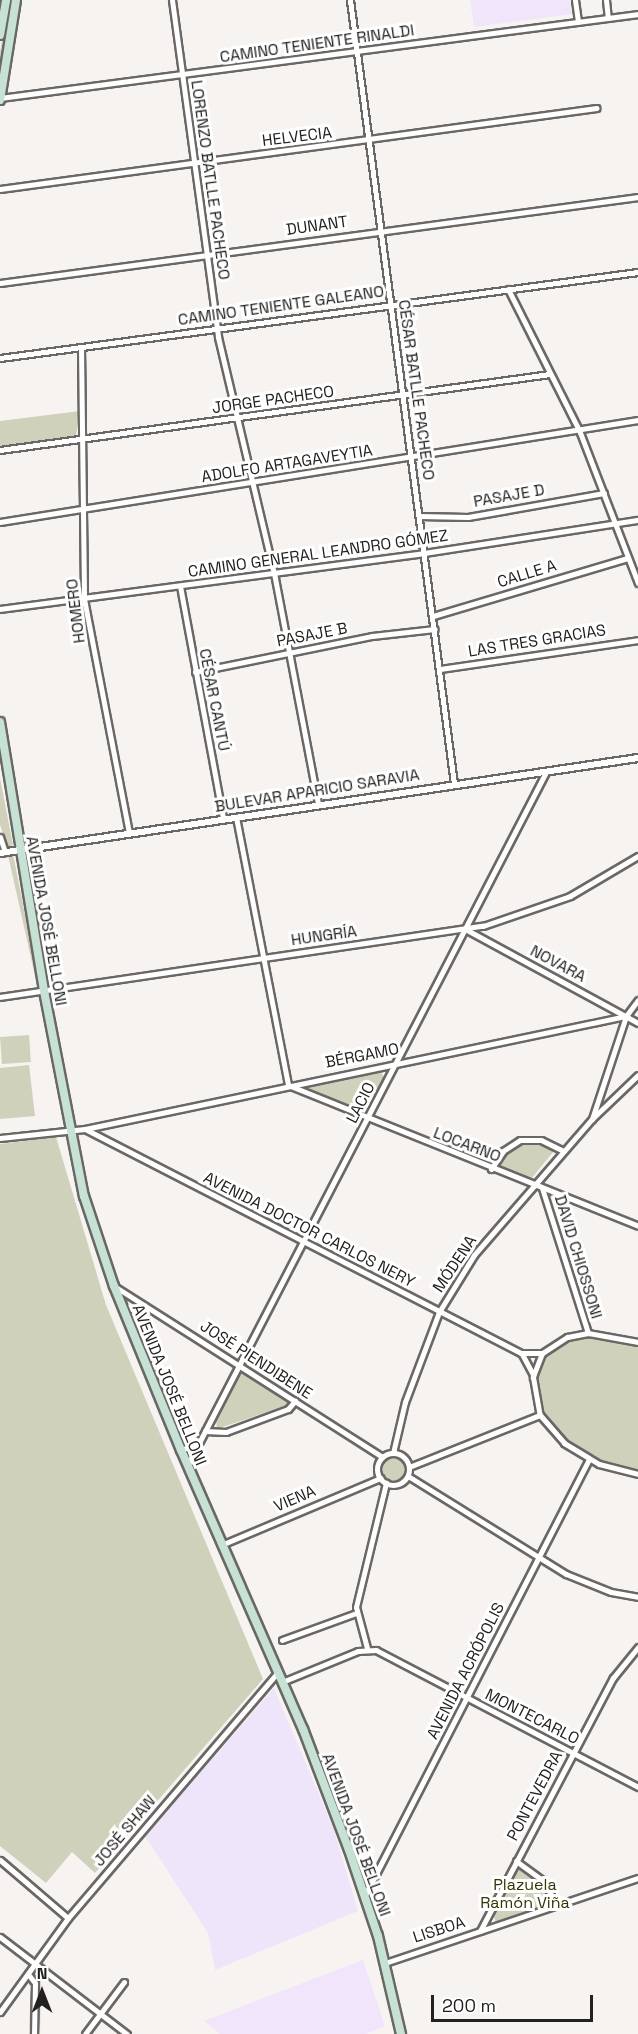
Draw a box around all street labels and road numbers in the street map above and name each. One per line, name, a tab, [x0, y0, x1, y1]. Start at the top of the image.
street label: CAMINO TENIENTE RINALDI	[218, 21, 416, 67]
street label: LORENZO BATLLE PACHECO	[186, 79, 234, 281]
street label: HELVECIA	[261, 123, 333, 151]
street label: DUNANT	[285, 212, 349, 240]
street label: CAMINO TENIENTE GALEANO	[177, 282, 385, 330]
street label: CÉSAR BATLLE PACHECO	[394, 299, 438, 481]
street label: JORGE PACHECO	[211, 382, 335, 418]
street label: ADOLFO ARTAGAVEYTIA	[200, 441, 374, 487]
street label: PASAJE D	[472, 480, 546, 512]
street label: CAMINO GENERAL LEANDRO GÓMEZ	[186, 526, 450, 582]
street label: CALLE A	[495, 556, 559, 592]
street label: HOMERO	[63, 578, 89, 644]
street label: PASAJE B	[275, 619, 349, 651]
street label: LAS TRES GRACIAS	[466, 621, 608, 661]
street label: CÉSAR CANTÚ	[195, 647, 233, 753]
street label: BULEVAR APARICIO SARAVIA	[213, 765, 421, 817]
street label: AVENIDA JOSÉ BELLONI	[22, 835, 70, 1007]
street label: HUNGRÍA	[290, 922, 358, 950]
street label: NOVARA	[527, 941, 589, 987]
street label: BÉRGAMO	[323, 1039, 401, 1073]
street label: LACIO	[343, 1079, 379, 1127]
street label: LOCARNO	[431, 1123, 503, 1167]
street label: AVENIDA DOCTOR CARLOS NERY	[200, 1168, 418, 1292]
street label: DAVID CHIOSSONI	[550, 1193, 606, 1321]
street label: MÓDENA	[429, 1232, 481, 1296]
street label: AVENIDA JOSÉ BELLONI	[128, 1302, 210, 1468]
street label: JOSÉ PIENDIBENE	[196, 1317, 316, 1403]
street label: VIENA	[271, 1482, 319, 1516]
street label: AVENIDA ACRÓPOLIS	[423, 1599, 509, 1743]
street label: MONTECARLO	[482, 1685, 582, 1749]
street label: PONTEVEDRA	[503, 1748, 567, 1844]
street label: AVENIDA JOSÉ BELLONI	[318, 1751, 394, 1919]
street label: JOSÉ SHAW	[90, 1792, 160, 1870]
street label: LISBOA	[411, 1913, 467, 1947]

